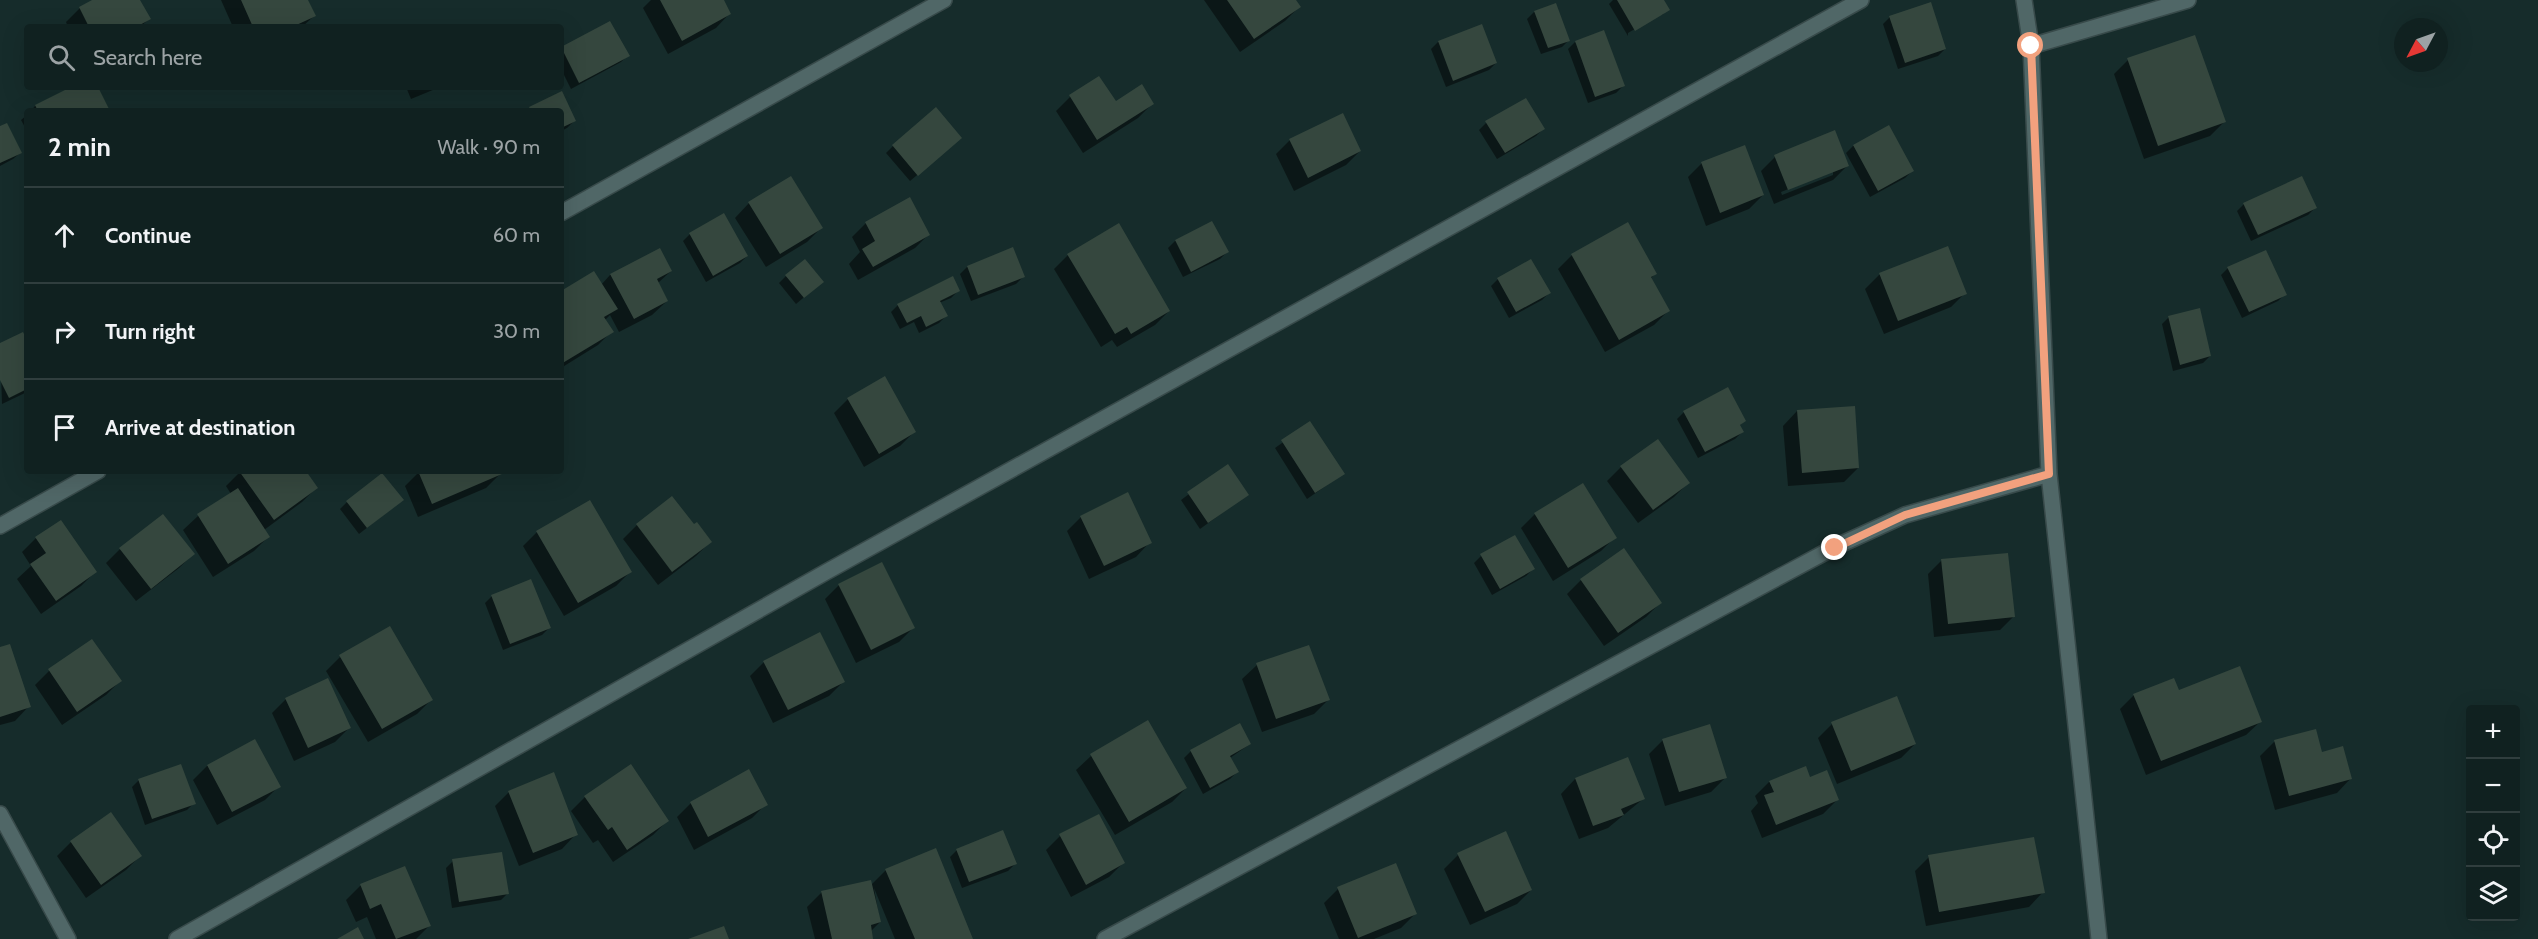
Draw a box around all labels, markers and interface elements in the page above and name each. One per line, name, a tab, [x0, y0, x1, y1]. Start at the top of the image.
north arrow	[2394, 18, 2448, 72]
search box	[24, 24, 564, 90]
route start	[2017, 32, 2043, 58]
icon: search	[45, 41, 78, 74]
text: Search here	[93, 44, 202, 71]
text: 2 min	[48, 131, 111, 163]
text: Walk · 90 m	[437, 135, 540, 159]
icon: ahead	[48, 219, 81, 252]
text: Continue	[105, 222, 191, 249]
text: 60 m	[493, 223, 540, 247]
icon: right	[48, 315, 81, 348]
text: Turn right	[105, 318, 195, 345]
text: 30 m	[493, 319, 540, 343]
icon: arrive	[48, 411, 81, 444]
text: Arrive at destination	[105, 414, 295, 441]
route end	[1821, 534, 1847, 560]
map controls	[2466, 705, 2520, 921]
button: +	[2466, 705, 2520, 759]
button: −	[2466, 759, 2520, 813]
button: locate	[2466, 813, 2520, 867]
button: layers	[2466, 867, 2520, 921]

